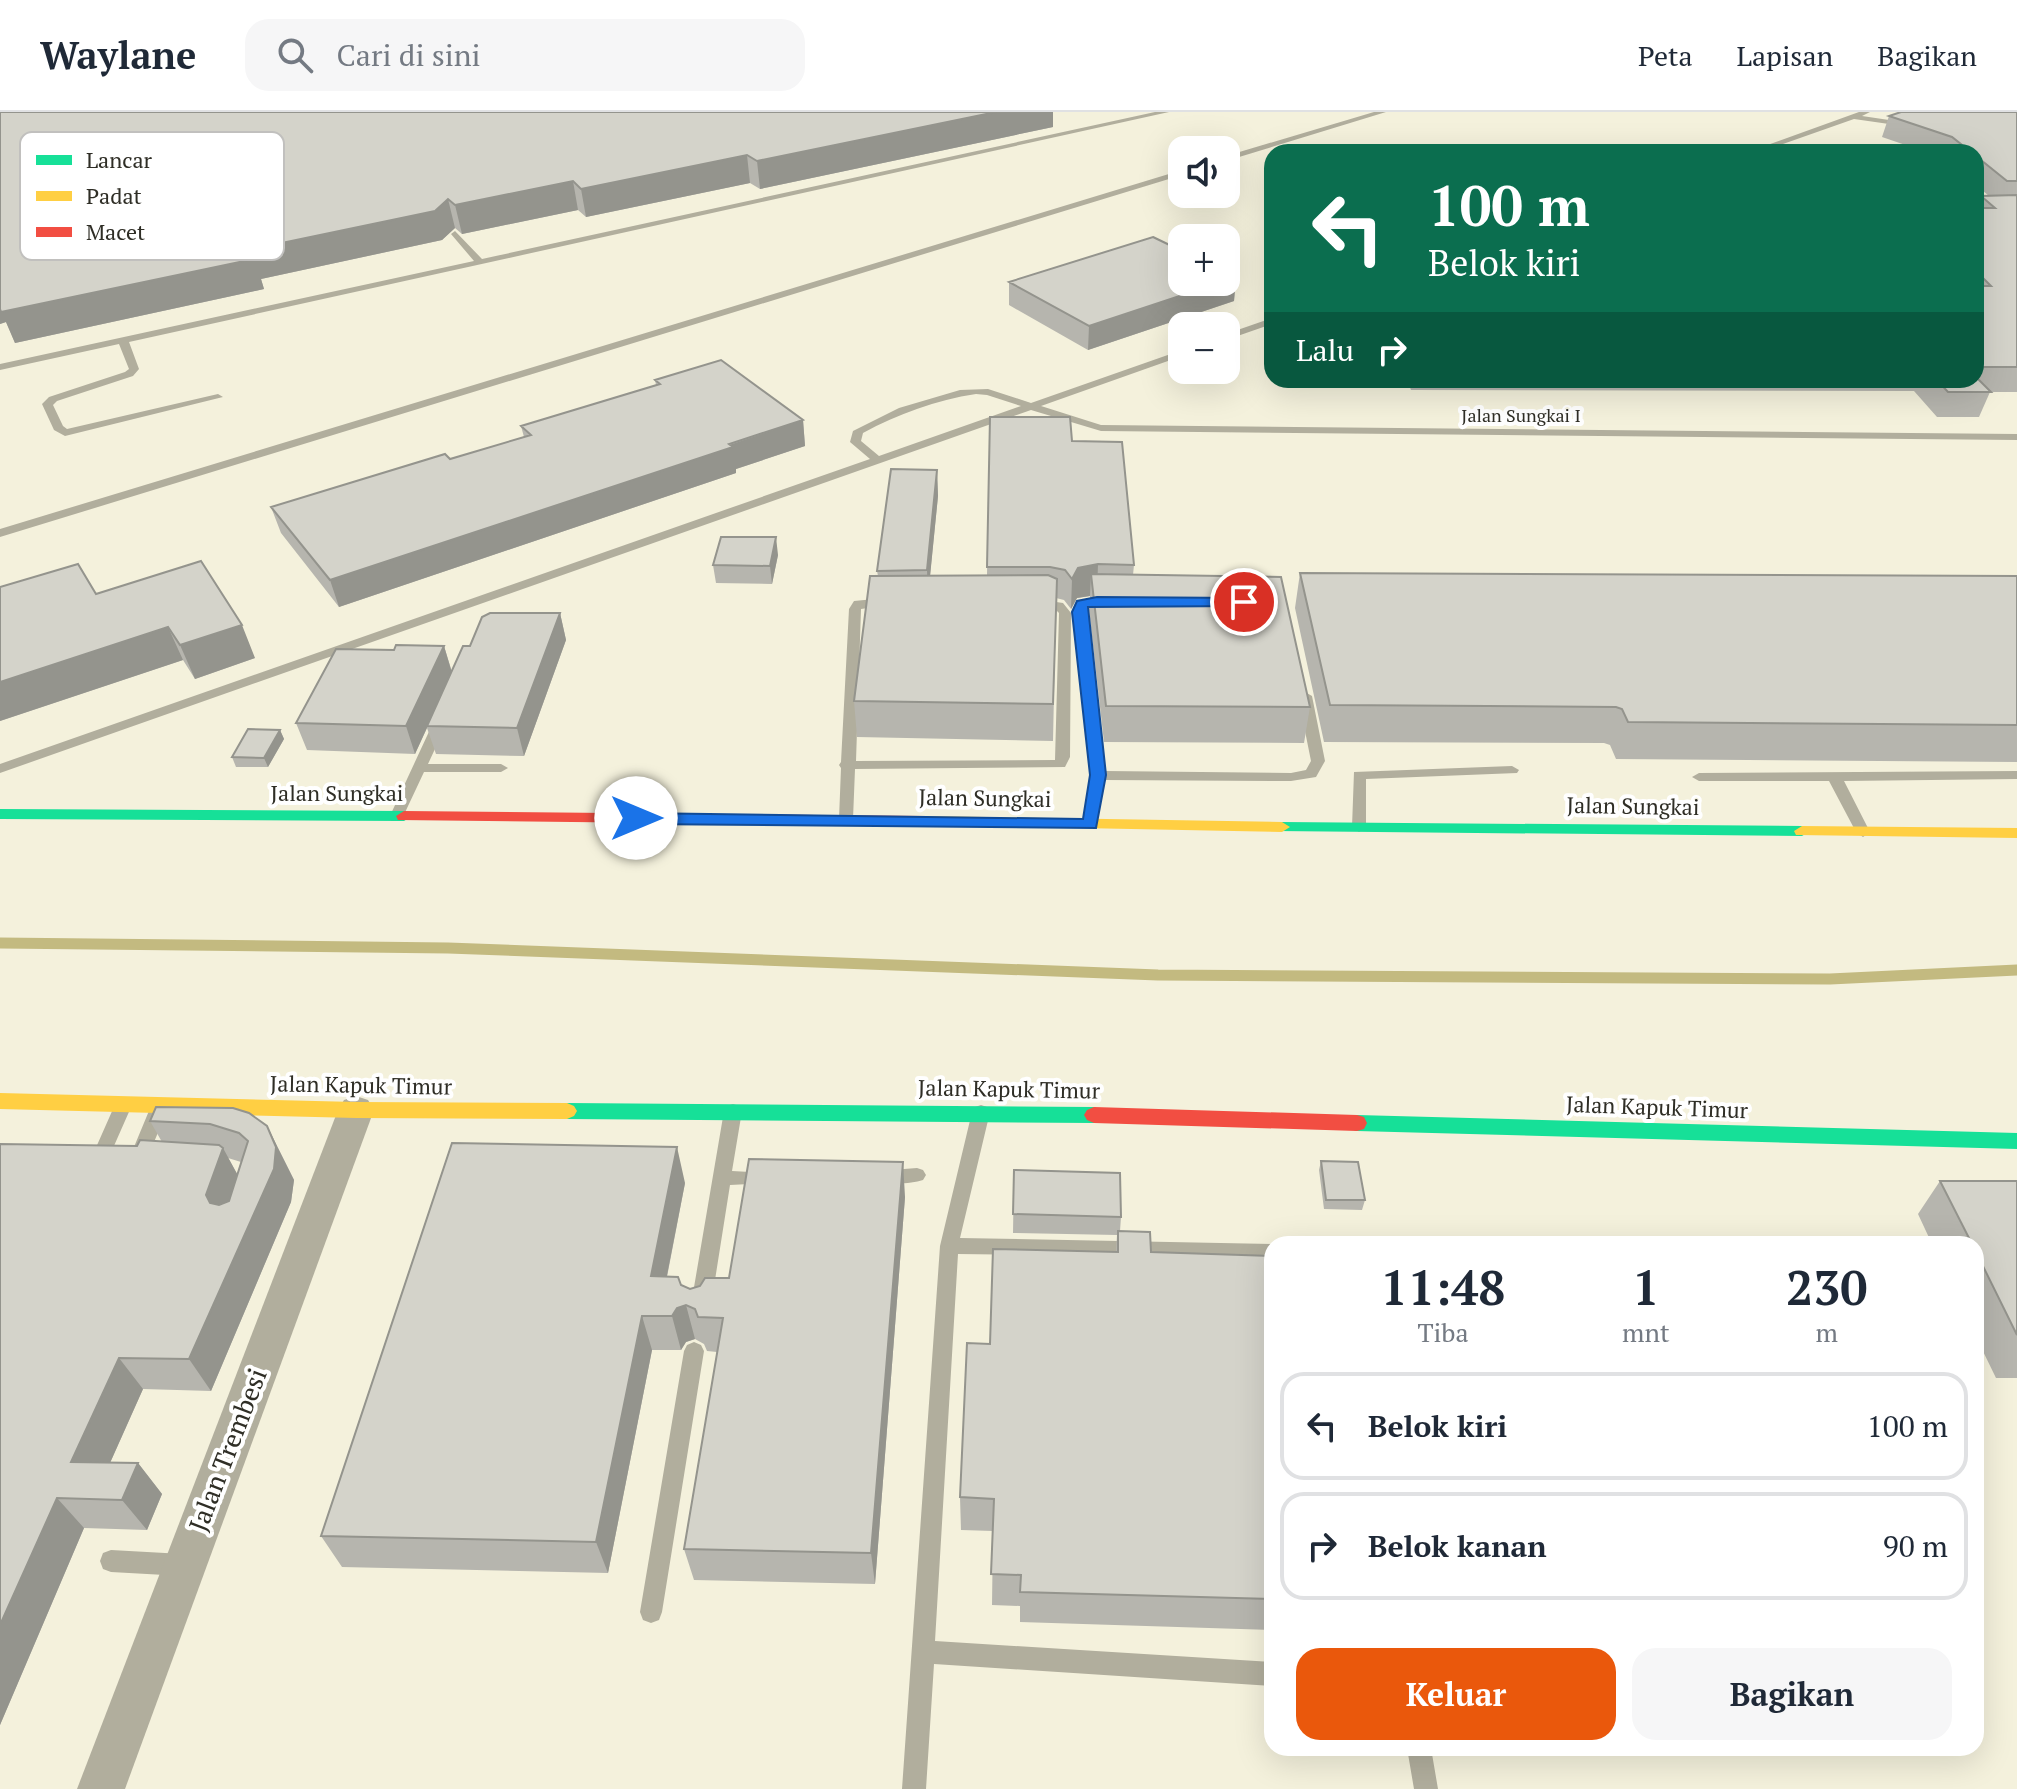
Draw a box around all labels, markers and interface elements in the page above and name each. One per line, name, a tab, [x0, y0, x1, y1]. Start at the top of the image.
search box	[245, 19, 805, 91]
text: Waylane	[40, 30, 197, 80]
icon: search	[273, 33, 317, 77]
text: Cari di sini	[337, 35, 481, 75]
text: Peta	[1638, 37, 1693, 74]
text: Lapisan	[1737, 37, 1833, 74]
text: Bagikan	[1877, 37, 1977, 74]
legend	[20, 132, 284, 260]
map controls	[1168, 136, 1240, 384]
button: sound	[1168, 136, 1240, 208]
text: Lancar	[86, 145, 153, 174]
text: 100 m	[1428, 168, 1590, 242]
icon: left	[1296, 176, 1400, 280]
text: Padat	[86, 181, 142, 210]
text: Macet	[86, 217, 145, 246]
button: +	[1168, 224, 1240, 296]
text: Belok kiri	[1428, 239, 1580, 286]
button: −	[1168, 312, 1240, 384]
icon: right	[1370, 328, 1414, 372]
text: Lalu	[1296, 330, 1354, 370]
street label: Jalan Sungkai I	[1461, 403, 1581, 427]
pin	[1210, 568, 1278, 636]
icon: arrive	[1222, 580, 1266, 624]
position arrow	[594, 776, 678, 860]
street label: Jalan Sungkai	[271, 778, 403, 807]
street label: Jalan Sungkai	[918, 782, 1052, 813]
street label: Jalan Sungkai	[1566, 790, 1700, 821]
street label: Jalan Kapuk Timur	[270, 1068, 453, 1101]
street label: Jalan Kapuk Timur	[918, 1072, 1101, 1105]
street label: Jalan Kapuk Timur	[1565, 1089, 1749, 1124]
text: 11:48	[1381, 1255, 1505, 1319]
text: 1	[1632, 1255, 1659, 1319]
text: 230	[1786, 1255, 1867, 1319]
text: Tiba	[1417, 1315, 1469, 1349]
text: mnt	[1622, 1315, 1670, 1349]
text: m	[1816, 1315, 1838, 1349]
street label: Jalan Trembesi	[180, 1363, 274, 1536]
icon: left	[1300, 1404, 1344, 1448]
text: Belok kiri	[1368, 1406, 1507, 1446]
text: 100 m	[1867, 1406, 1948, 1446]
icon: right	[1300, 1524, 1344, 1568]
text: Belok kanan	[1368, 1526, 1547, 1566]
text: 90 m	[1883, 1526, 1948, 1566]
button: Keluar	[1296, 1648, 1616, 1740]
button: Bagikan	[1632, 1648, 1952, 1740]

